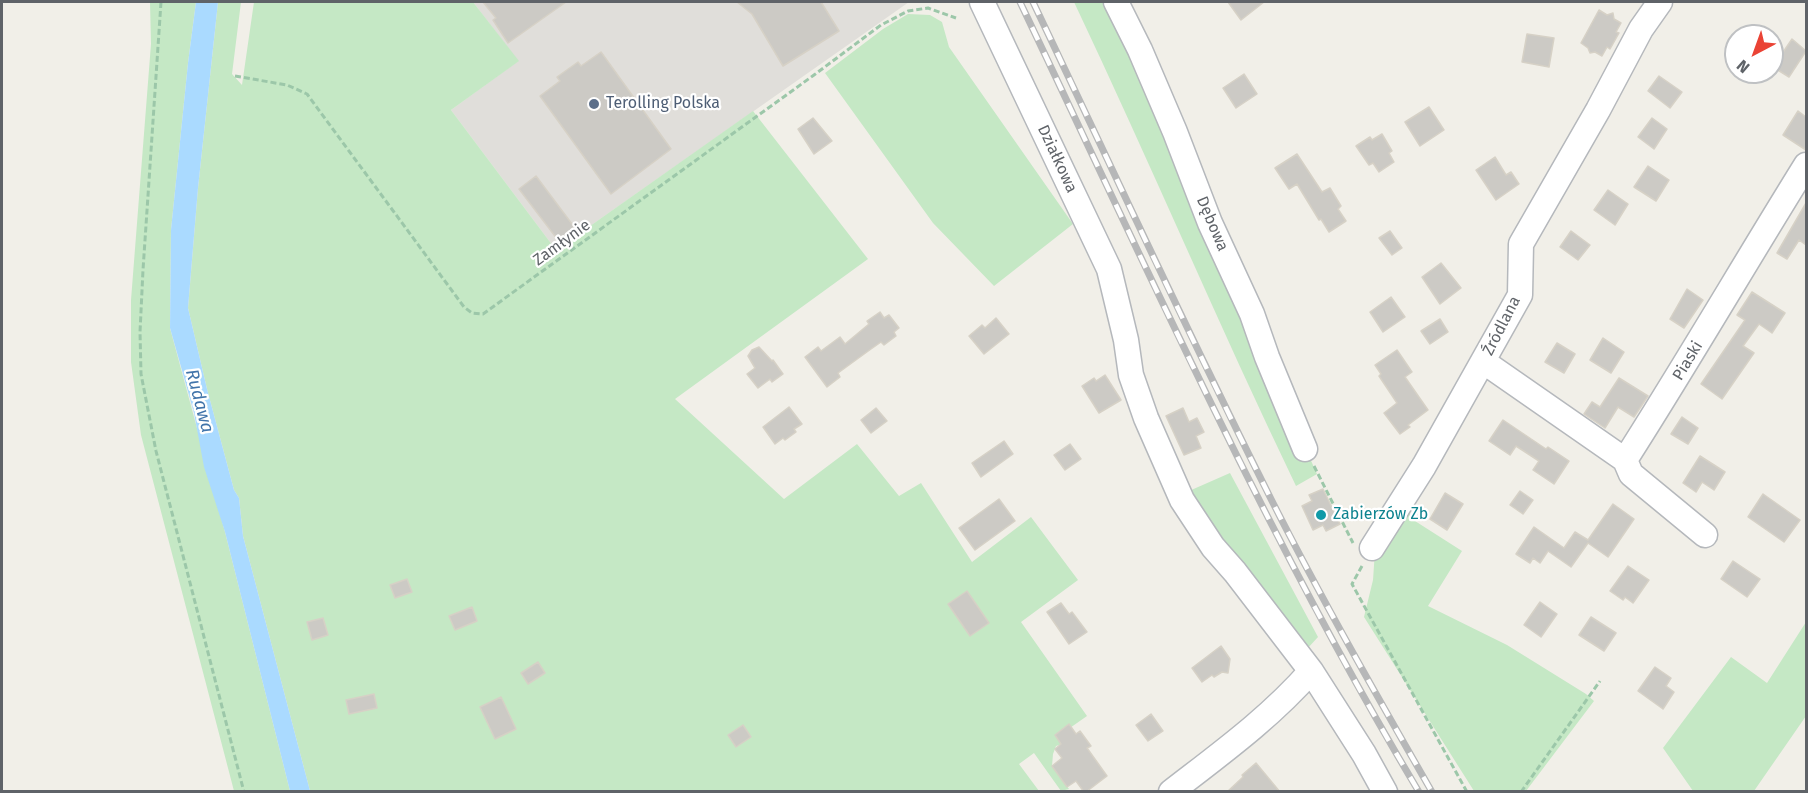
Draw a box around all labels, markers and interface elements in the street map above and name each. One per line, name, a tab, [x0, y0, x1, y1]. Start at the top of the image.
north arrow	[1724, 24, 1784, 84]
text: N	[1733, 56, 1753, 77]
place label: Terolling Polska	[606, 94, 720, 114]
marker: Terolling Polska	[587, 97, 601, 111]
street label: Działkowa	[1033, 122, 1081, 196]
street label: Dębowa	[1192, 194, 1232, 254]
street label: Zamłynie	[530, 216, 594, 270]
street label: Źródlana	[1479, 293, 1525, 359]
street label: Piaski	[1669, 338, 1707, 384]
water label: Rudawa	[180, 367, 218, 435]
place label: Zabierzów Zb	[1333, 505, 1428, 525]
marker: Zabierzów Zb	[1314, 508, 1328, 522]

